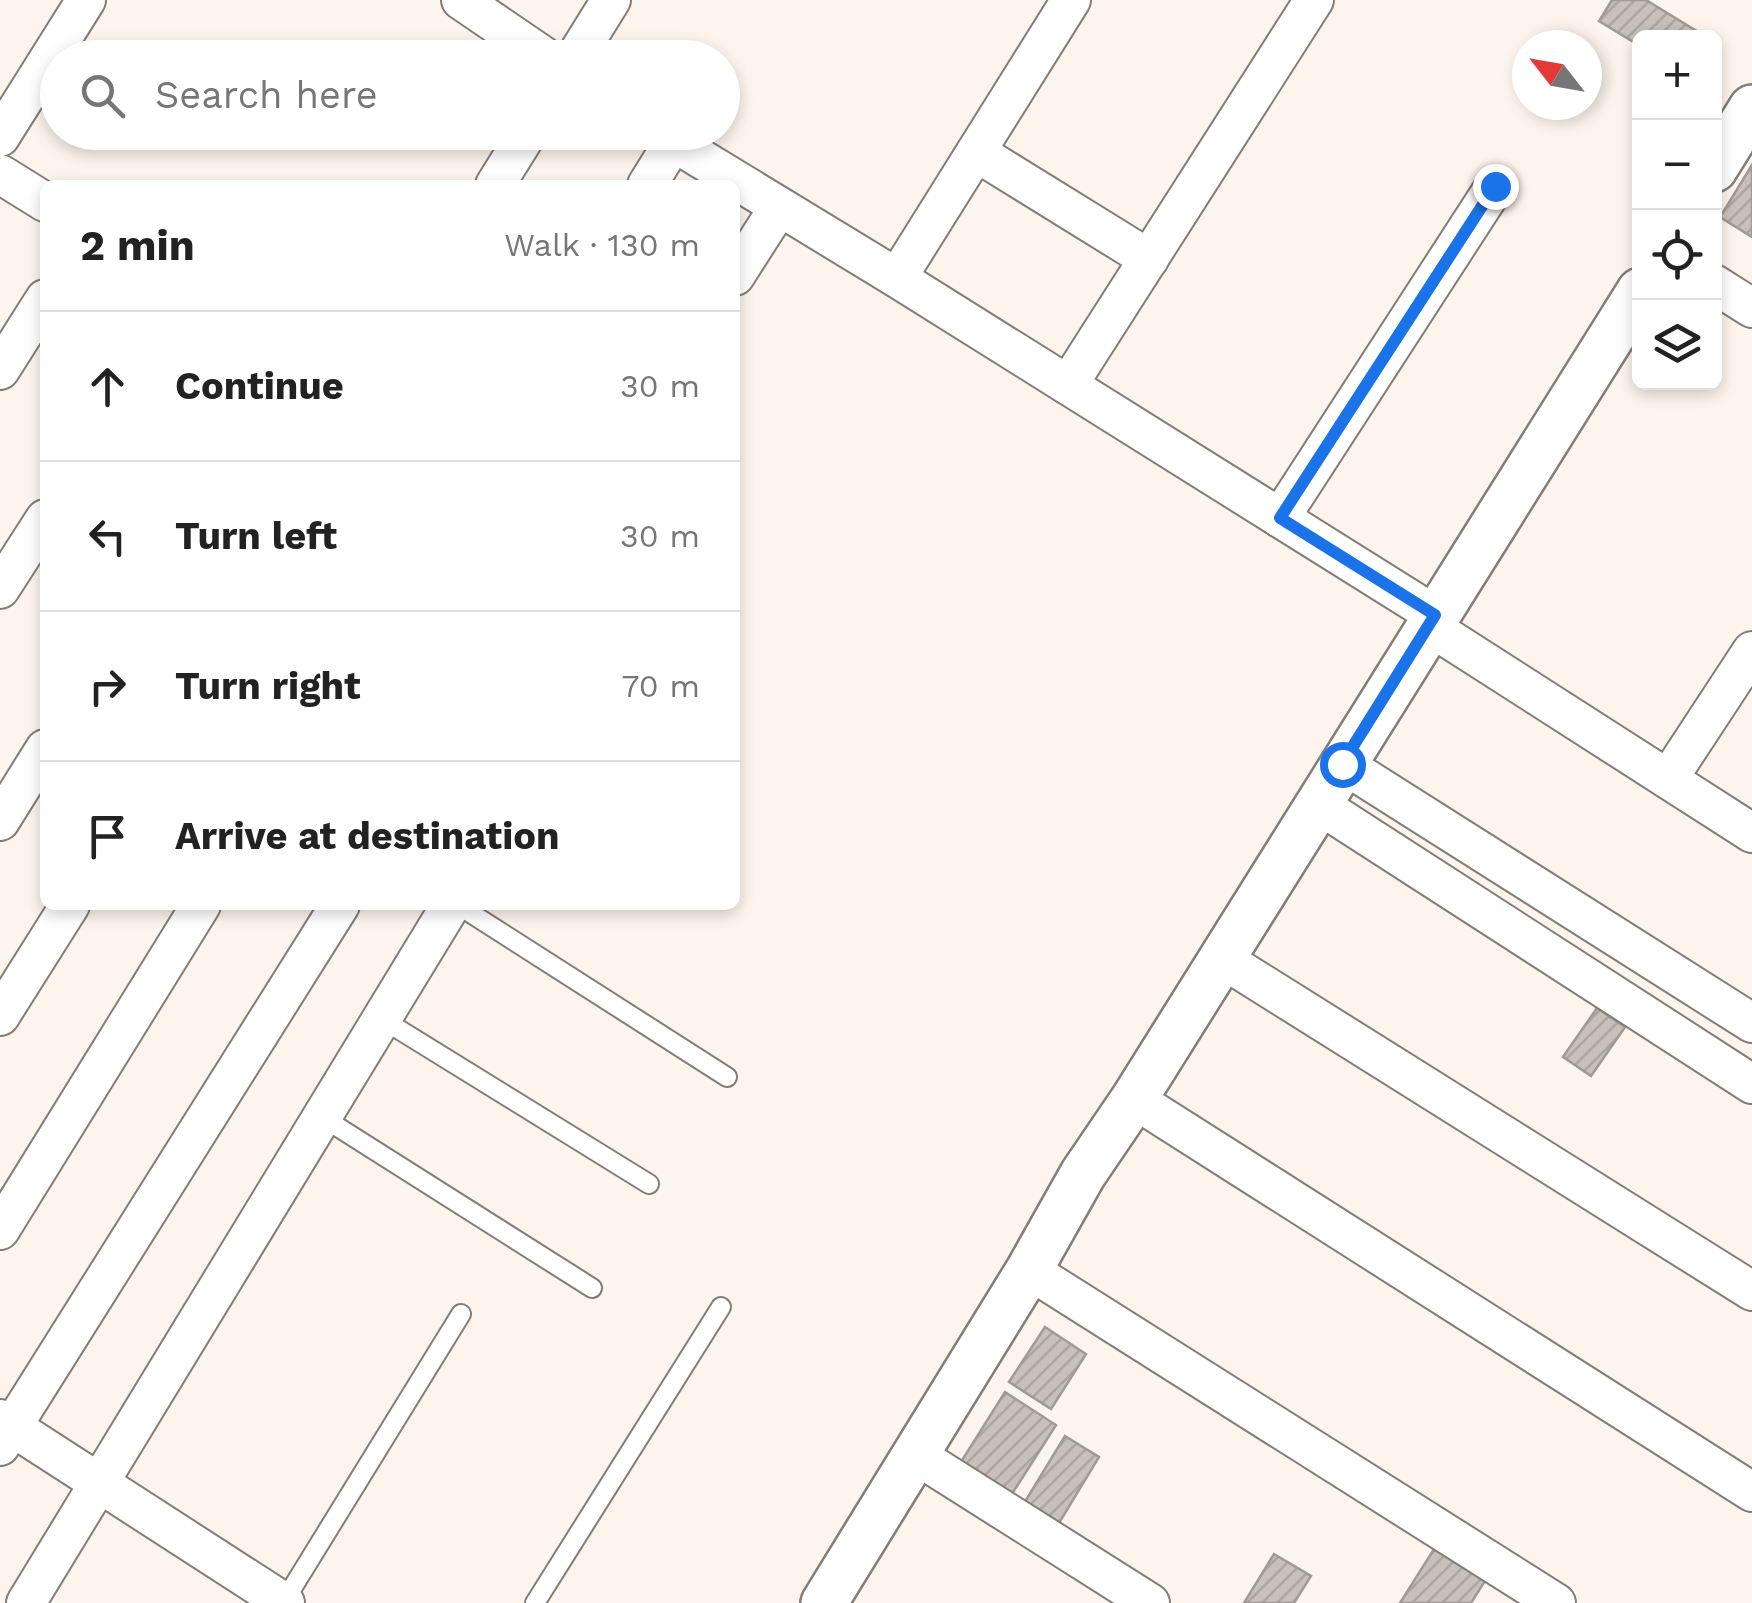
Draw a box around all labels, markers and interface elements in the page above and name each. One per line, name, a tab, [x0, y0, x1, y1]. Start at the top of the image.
north arrow	[1512, 30, 1602, 120]
map controls	[1632, 30, 1722, 390]
button: +	[1632, 30, 1722, 120]
search box	[40, 40, 740, 150]
icon: search	[75, 68, 130, 123]
text: Search here	[155, 73, 378, 117]
button: −	[1632, 120, 1722, 210]
route end	[1473, 164, 1519, 210]
button: locate	[1632, 210, 1722, 300]
text: 2 min	[80, 221, 195, 270]
text: Walk · 130 m	[504, 226, 700, 264]
button: layers	[1632, 300, 1722, 390]
icon: ahead	[80, 359, 135, 414]
text: Continue	[175, 364, 344, 408]
text: 30 m	[620, 367, 700, 405]
icon: left	[80, 509, 135, 564]
text: Turn left	[175, 514, 337, 558]
text: 30 m	[620, 517, 700, 555]
icon: right	[80, 659, 135, 714]
text: Turn right	[175, 664, 361, 708]
text: 70 m	[621, 667, 700, 705]
route start	[1320, 742, 1366, 788]
icon: arrive	[80, 809, 135, 864]
text: Arrive at destination	[175, 814, 560, 858]

